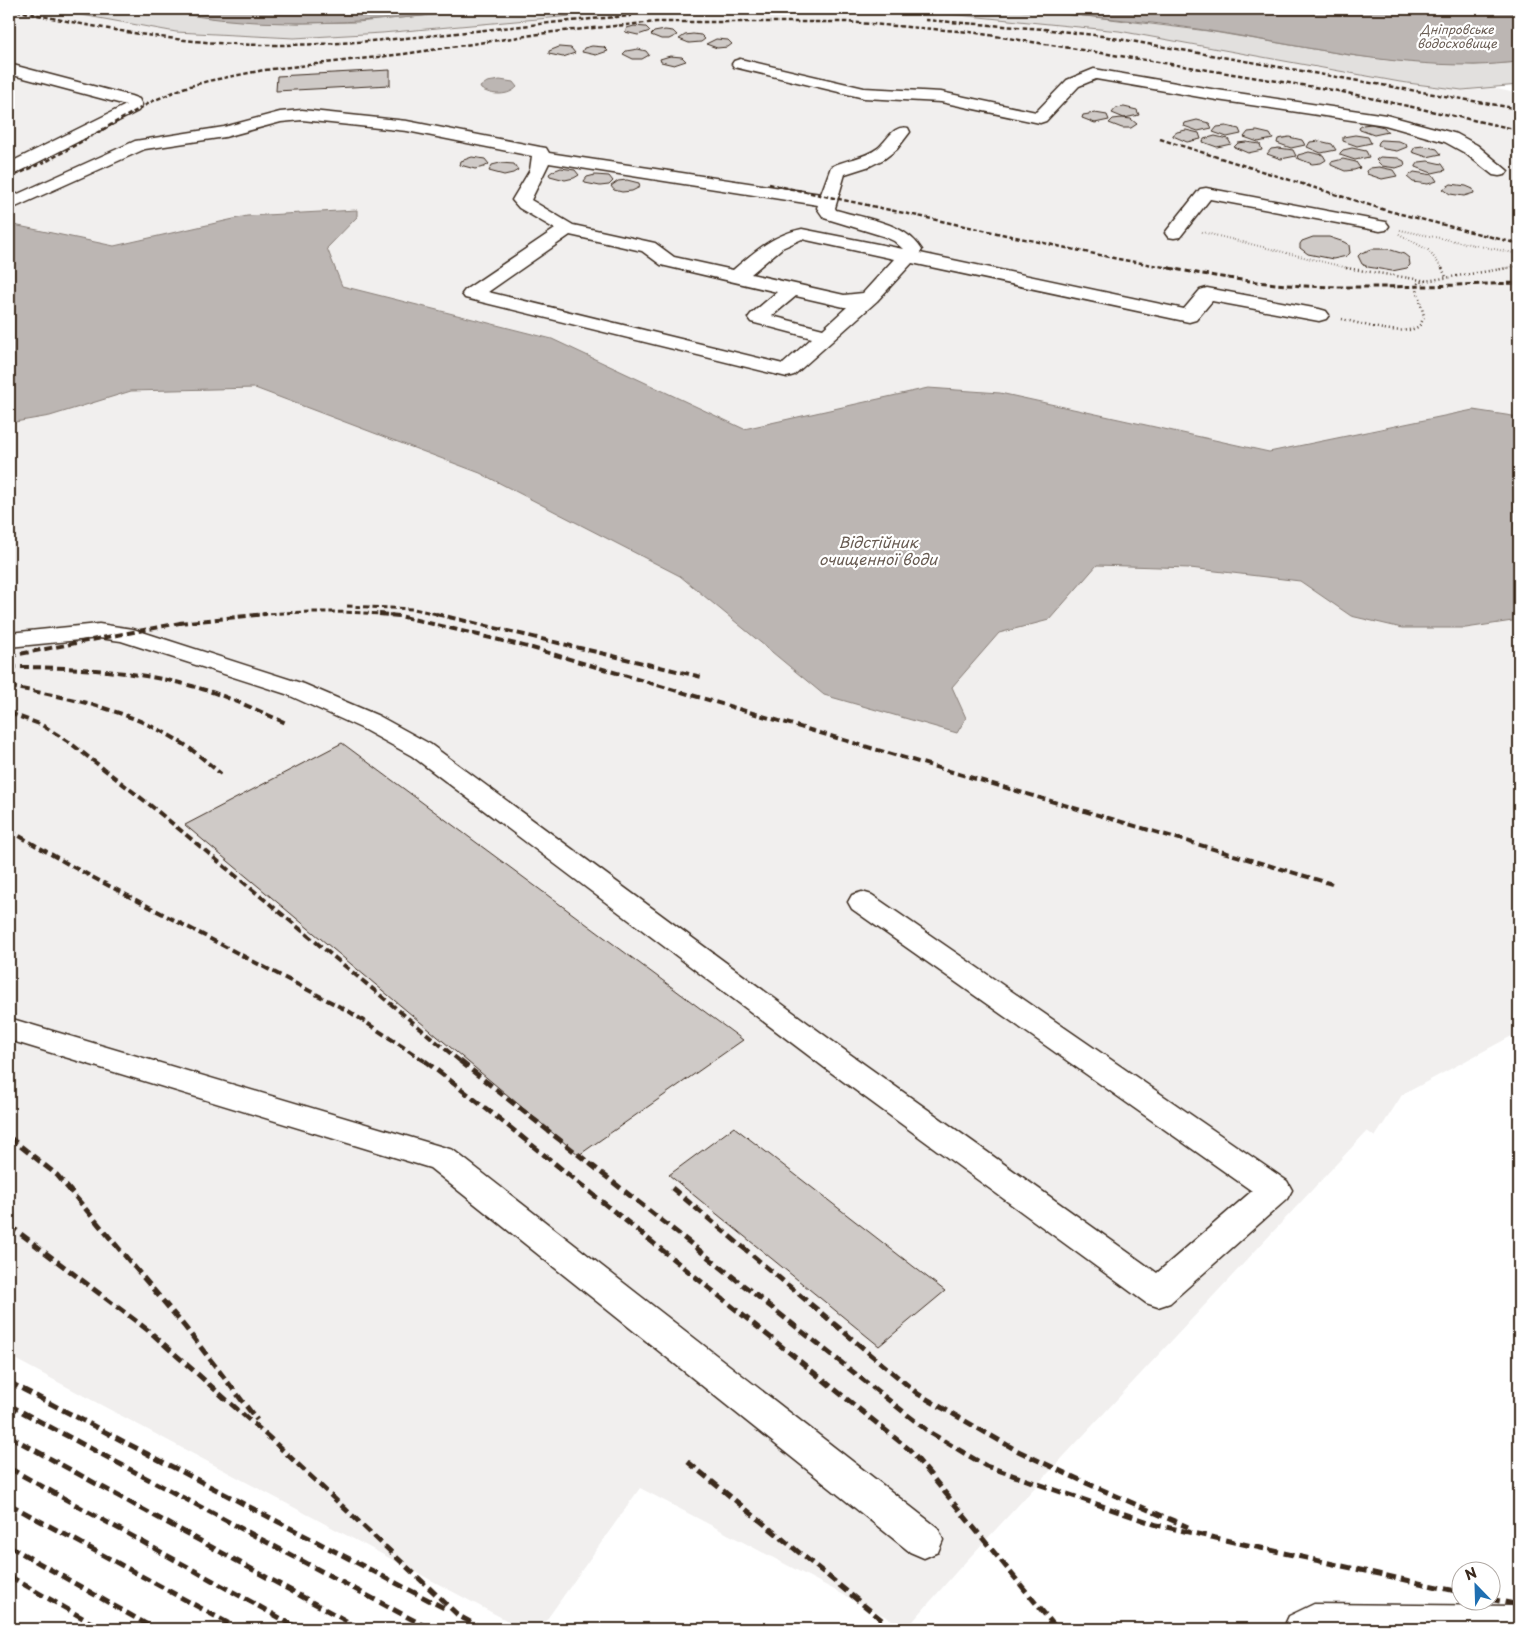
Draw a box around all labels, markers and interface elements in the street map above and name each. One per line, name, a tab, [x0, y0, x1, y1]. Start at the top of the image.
water label: Дніпровське водосховище	[1417, 20, 1497, 52]
water label: Відстійник очищенної води	[819, 530, 938, 570]
north arrow	[1450, 1560, 1500, 1610]
text: N	[1462, 1562, 1480, 1585]

